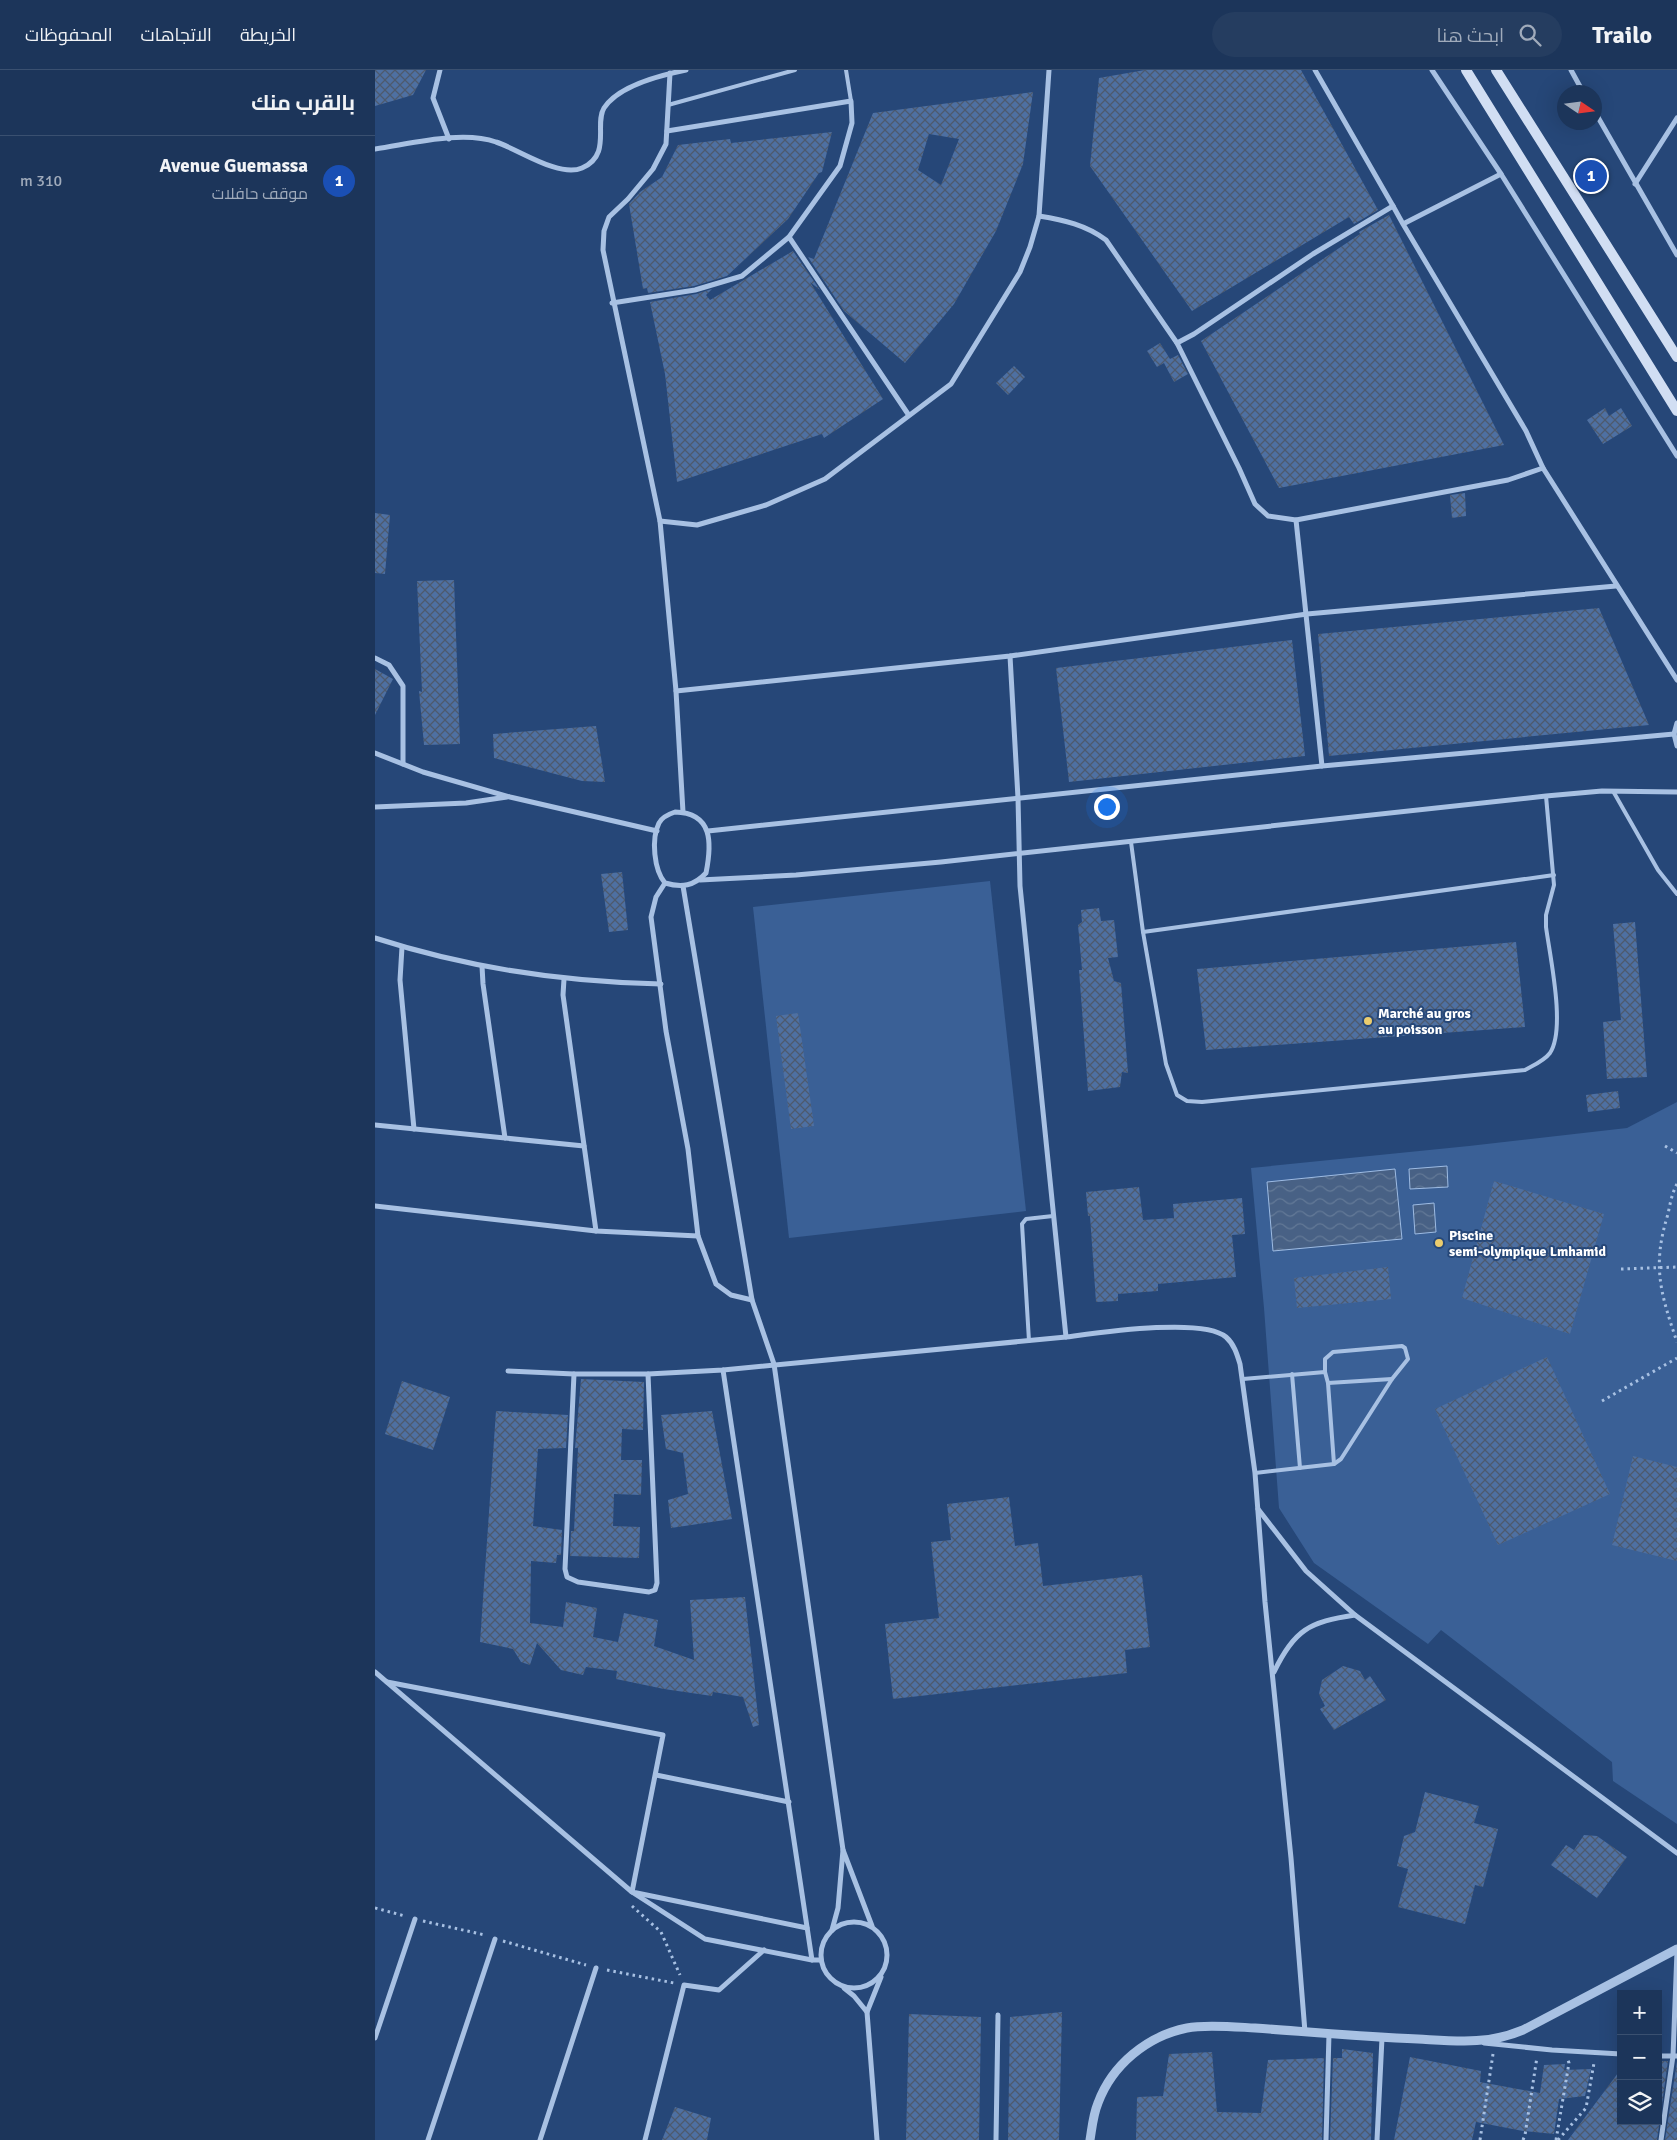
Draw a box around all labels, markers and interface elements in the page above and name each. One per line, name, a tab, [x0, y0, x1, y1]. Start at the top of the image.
search box	[1212, 12, 1562, 57]
text: Trailo	[1592, 20, 1652, 50]
icon: search	[1516, 21, 1544, 49]
text: المحفوظات	[25, 24, 113, 46]
text: الاتجاهات	[141, 24, 212, 46]
text: الخريطة	[240, 24, 296, 46]
text: ابحث هنا	[1437, 24, 1504, 48]
north arrow	[1557, 85, 1602, 130]
text: بالقرب منك	[251, 90, 355, 116]
text: Avenue Guemassa	[160, 154, 308, 178]
pin: 1	[1575, 157, 1607, 195]
text: 310 m	[20, 171, 62, 191]
text: 1	[335, 171, 343, 191]
text: موقف حافلات	[212, 184, 308, 204]
your location	[1094, 794, 1120, 820]
place label: Marché au gros au poisson	[1378, 1005, 1471, 1038]
marker: Marché au gros au poisson	[1362, 1015, 1374, 1027]
place label: Piscine semi-olympique Lmhamid	[1449, 1227, 1607, 1260]
marker: Piscine semi-olympique Lmhamid	[1433, 1237, 1445, 1249]
map controls	[1617, 1990, 1662, 2125]
button: +	[1617, 1990, 1662, 2035]
button: −	[1617, 2035, 1662, 2080]
button: layers	[1617, 2080, 1662, 2125]

